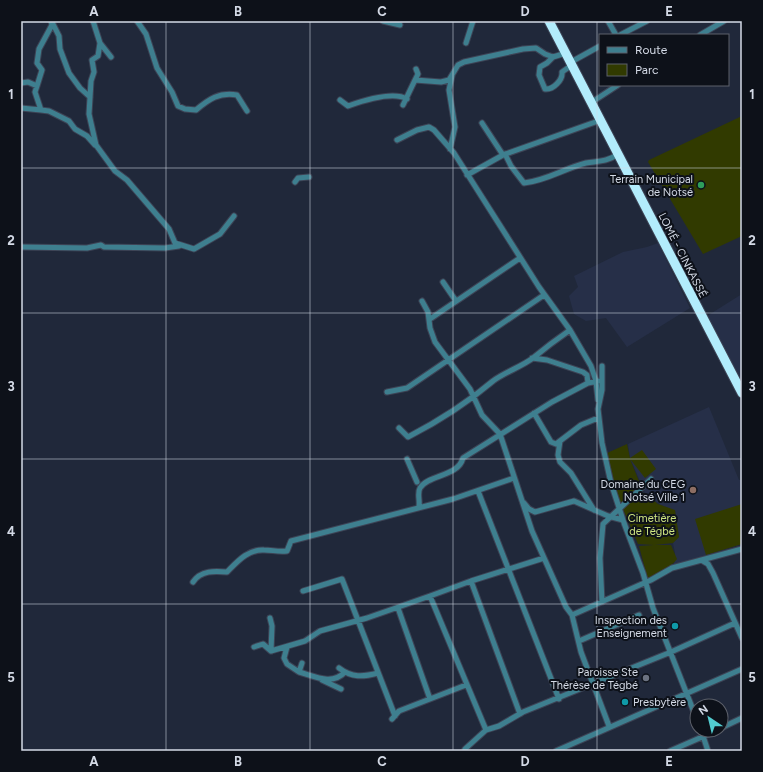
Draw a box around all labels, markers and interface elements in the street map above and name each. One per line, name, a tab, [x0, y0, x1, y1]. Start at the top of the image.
text: A	[89, 4, 99, 19]
text: B	[234, 4, 242, 19]
text: C	[377, 4, 387, 19]
text: D	[520, 4, 530, 19]
text: E	[665, 4, 673, 19]
legend	[599, 34, 729, 86]
text: Route	[635, 43, 668, 57]
text: Parc	[635, 63, 659, 77]
text: 1	[8, 87, 14, 102]
text: 1	[749, 87, 755, 102]
place label: Terrain Municipal de Notsé	[610, 173, 693, 199]
marker: Terrain Municipal de Notsé	[696, 180, 706, 190]
street label: LOMÉ - CINKASSÉ	[656, 211, 710, 300]
text: 2	[7, 233, 15, 248]
text: 2	[748, 233, 756, 248]
text: 3	[7, 379, 15, 394]
text: 3	[748, 379, 756, 394]
place label: Domaine du CEG Notsé Ville 1	[601, 478, 685, 504]
marker: Domaine du CEG Notsé Ville 1	[688, 485, 698, 495]
park label: Cimetière de Tégbé	[628, 512, 676, 538]
text: 4	[7, 524, 15, 539]
text: 4	[748, 524, 756, 539]
place label: Inspection des Enseignement	[595, 614, 667, 640]
marker: Inspection des Enseignement	[670, 621, 680, 631]
place label: Paroisse Ste Thérèse de Tégbé	[551, 666, 638, 692]
text: 5	[7, 670, 15, 685]
text: 5	[748, 670, 756, 685]
marker: Paroisse Ste Thérèse de Tégbé	[641, 673, 651, 683]
place label: Presbytère	[633, 696, 686, 709]
marker: Presbytère	[620, 697, 630, 707]
north arrow	[689, 698, 729, 738]
text: N	[696, 702, 711, 718]
text: A	[89, 754, 99, 769]
text: B	[234, 754, 242, 769]
text: C	[377, 754, 387, 769]
text: D	[520, 754, 530, 769]
text: E	[665, 754, 673, 769]

